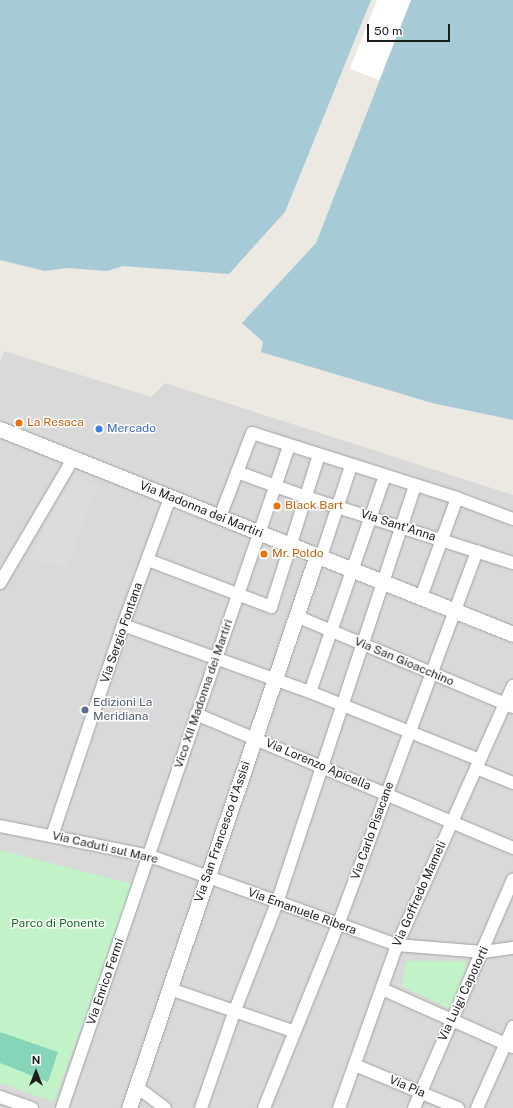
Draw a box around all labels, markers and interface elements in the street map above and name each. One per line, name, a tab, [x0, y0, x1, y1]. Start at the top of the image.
scale bar	[369, 16, 452, 42]
text: 50 m	[374, 24, 402, 38]
place label: La Resaca	[27, 416, 84, 430]
marker: La Resaca	[14, 418, 24, 428]
place label: Mercado	[107, 422, 156, 436]
marker: Mercado	[94, 424, 104, 434]
street label: Via Madonna dei Martiri	[137, 479, 265, 541]
place label: Black Bart	[285, 499, 343, 513]
marker: Black Bart	[272, 501, 282, 511]
street label: Via Sant'Anna	[359, 507, 437, 545]
place label: Mr. Poldo	[272, 547, 324, 561]
marker: Mr. Poldo	[259, 549, 269, 559]
street label: Via Sergio Fontana	[98, 581, 146, 685]
street label: Vico XII Madonna dei Martiri	[172, 618, 236, 770]
street label: Via San Gioacchino	[352, 635, 456, 689]
place label: Edizioni La Meridiana	[93, 696, 152, 724]
marker: Edizioni La Meridiana	[80, 705, 90, 715]
street label: Via Lorenzo Apicella	[263, 736, 373, 794]
street label: Via San Francesco d'Assisi	[192, 760, 254, 904]
street label: Via Carlo Pisacane	[349, 780, 397, 882]
street label: Via Caduti sul Mare	[51, 829, 159, 867]
street label: Via Goffredo Mameli	[390, 839, 450, 949]
street label: Via Emanuele Ribera	[246, 886, 358, 938]
park label: Parco di Ponente	[11, 917, 105, 931]
street label: Via Enrico Fermi	[84, 937, 128, 1027]
street label: Via Luigi Capotorti	[436, 944, 492, 1044]
north arrow	[16, 1052, 56, 1092]
text: N	[32, 1054, 40, 1066]
street label: Via Pia	[387, 1073, 427, 1101]

